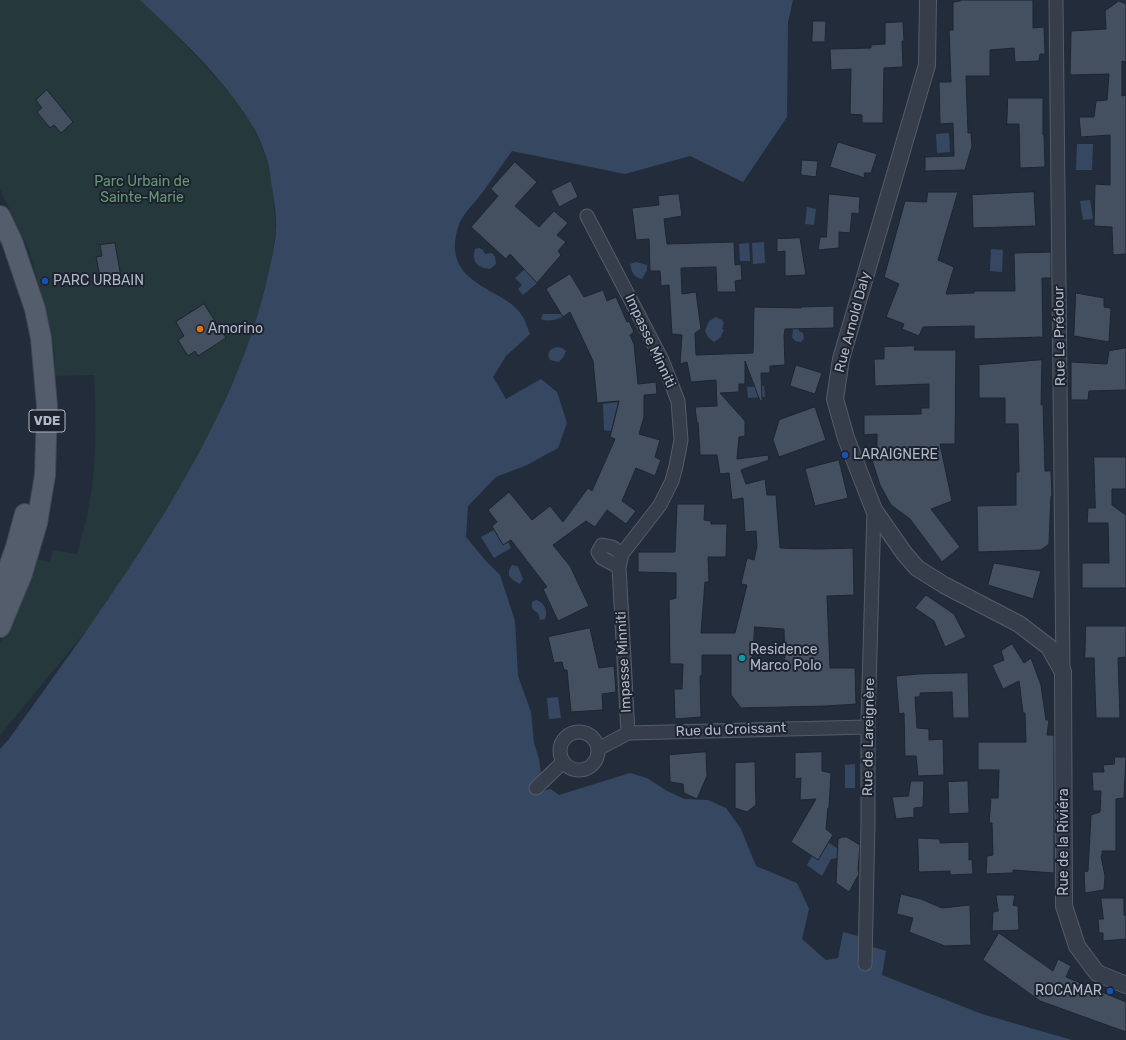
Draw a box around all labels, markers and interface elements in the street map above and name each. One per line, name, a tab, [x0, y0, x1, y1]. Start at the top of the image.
park label: Parc Urbain de Sainte-Marie	[94, 174, 190, 206]
street label: Rue Arnold Daly	[831, 270, 875, 374]
place label: PARC URBAIN	[53, 273, 144, 289]
marker: PARC URBAIN	[40, 276, 50, 286]
street label: Rue Le Prédour	[1051, 286, 1069, 386]
street label: Impasse Minniti	[621, 291, 679, 391]
place label: Amorino	[208, 321, 263, 337]
marker: Amorino	[195, 324, 205, 334]
road number: VDE	[29, 410, 65, 432]
place label: LARAIGNERE	[853, 447, 938, 463]
marker: LARAIGNERE	[840, 450, 850, 460]
street label: Impasse Minniti	[613, 611, 635, 713]
place label: Residence Marco Polo	[750, 642, 822, 674]
marker: Residence Marco Polo	[737, 653, 747, 663]
street label: Rue de Lareignère	[860, 678, 878, 796]
street label: Rue du Croissant	[675, 720, 787, 740]
street label: Rue de la Riviéra	[1056, 788, 1072, 896]
place label: ROCAMAR	[1035, 983, 1102, 999]
marker: ROCAMAR	[1105, 986, 1115, 996]

